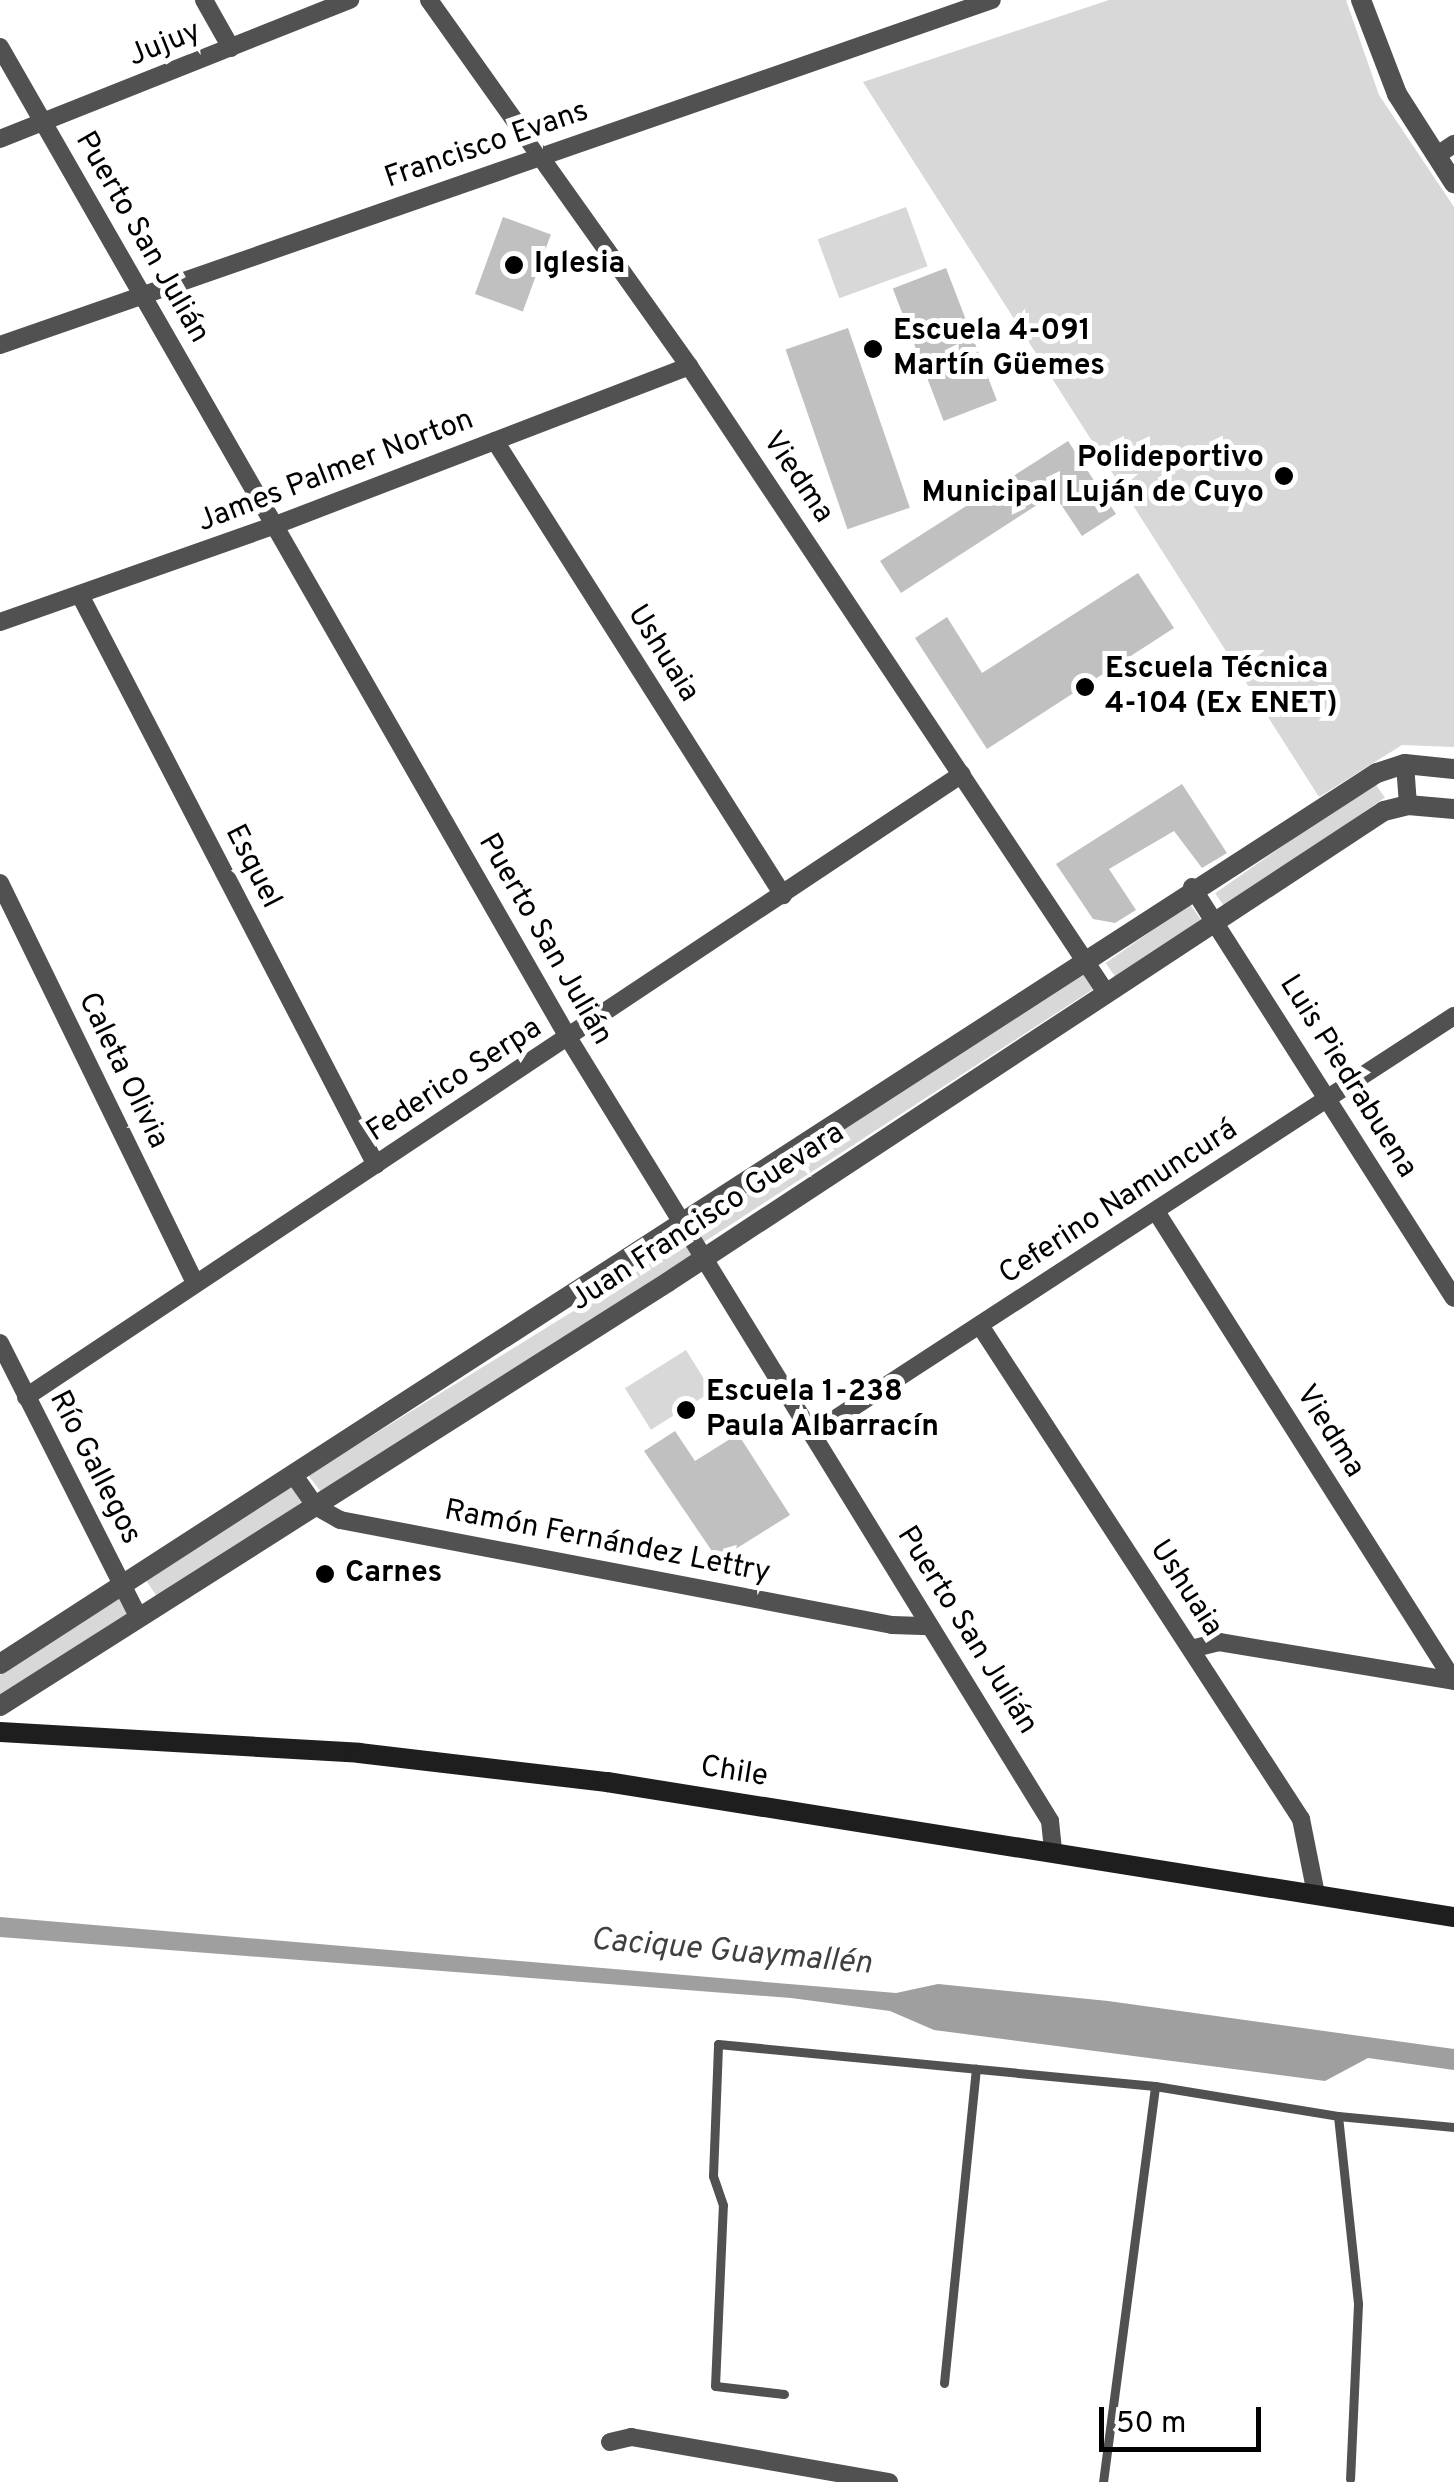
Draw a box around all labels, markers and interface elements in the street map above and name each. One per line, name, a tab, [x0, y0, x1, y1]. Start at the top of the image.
street label: Jujuy	[123, 14, 207, 76]
street label: Francisco Evans	[380, 94, 594, 198]
street label: Puerto San Julián	[66, 126, 216, 350]
place label: Iglesia	[534, 247, 625, 283]
marker: Iglesia	[503, 254, 525, 276]
place label: Escuela 4-091 Martín Güemes	[893, 314, 1105, 384]
marker: Escuela 4-091 Martín Güemes	[862, 338, 884, 360]
street label: James Palmer Norton	[193, 403, 479, 541]
street label: Viedma	[754, 426, 840, 530]
place label: Polideportivo Municipal Luján de Cuyo	[922, 441, 1264, 512]
marker: Polideportivo Municipal Luján de Cuyo	[1273, 465, 1295, 487]
street label: Ushuaia	[618, 599, 706, 709]
place label: Escuela Técnica 4-104 (Ex ENET)	[1105, 652, 1338, 722]
marker: Escuela Técnica 4-104 (Ex ENET)	[1074, 676, 1096, 698]
street label: Esquel	[216, 819, 288, 915]
street label: Puerto San Julián	[469, 828, 619, 1052]
street label: Luis Piedrabuena	[1270, 969, 1424, 1185]
street label: Caleta Olivia	[69, 987, 175, 1155]
street label: Federico Serpa	[361, 1011, 549, 1151]
street label: Ceferino Namuncurá	[993, 1113, 1245, 1293]
street label: Juan Francisco Guevara	[564, 1116, 852, 1320]
place label: Escuela 1-238 Paula Albarracín	[706, 1375, 940, 1446]
street label: Viedma	[1287, 1379, 1371, 1485]
street label: Río Gallegos	[40, 1385, 148, 1551]
marker: Escuela 1-238 Paula Albarracín	[675, 1399, 697, 1421]
street label: Ramón Fernández Lettry	[441, 1494, 773, 1592]
street label: Puerto San Julián	[888, 1521, 1044, 1741]
street label: Ushuaia	[1141, 1534, 1229, 1644]
place label: Carnes	[345, 1556, 442, 1592]
marker: Carnes	[314, 1563, 336, 1585]
street label: Chile	[698, 1750, 770, 1796]
water label: Cacique Guaymallén	[589, 1922, 873, 1984]
scale bar	[1104, 2387, 1266, 2449]
text: 50 m	[1116, 2406, 1186, 2443]

